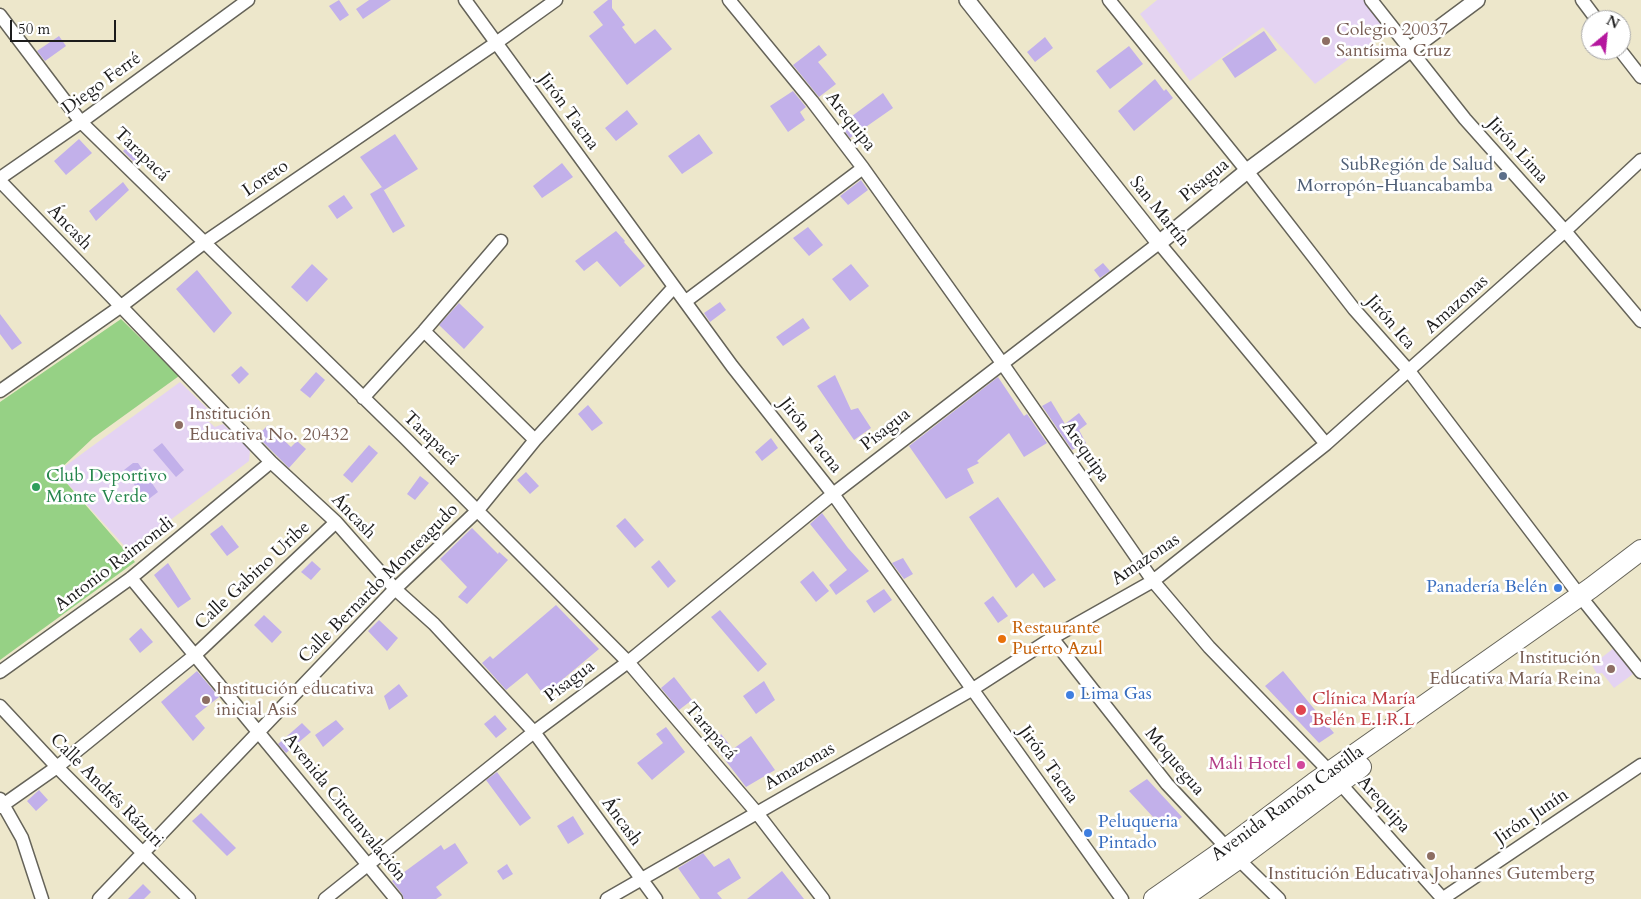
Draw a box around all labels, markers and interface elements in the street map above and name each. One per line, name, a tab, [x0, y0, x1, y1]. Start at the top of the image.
scale bar	[12, 10, 119, 42]
north arrow	[1581, 10, 1631, 60]
text: N	[1603, 11, 1623, 33]
text: 50 m	[18, 19, 50, 39]
place label: Colegio 20037 Santísima Cruz	[1336, 20, 1451, 62]
marker: Colegio 20037 Santísima Cruz	[1320, 35, 1332, 47]
street label: Diego Ferré	[58, 48, 146, 120]
street label: Jirón Tacna	[533, 69, 603, 155]
street label: Arequipa	[820, 88, 880, 156]
street label: Jirón Lima	[1482, 114, 1552, 188]
street label: Tarapacá	[109, 123, 173, 187]
street label: Pisagua	[1176, 155, 1234, 207]
place label: SubRegión de Salud Morropón-Huancabamba	[1297, 155, 1493, 198]
street label: Loreto	[239, 156, 293, 202]
marker: SubRegión de Salud Morropón-Huancabamba	[1497, 170, 1509, 182]
street label: San Martín	[1124, 173, 1194, 251]
street label: Áncash	[42, 201, 96, 255]
street label: Amazonas	[1421, 271, 1493, 339]
street label: Jirón Ica	[1361, 292, 1419, 354]
street label: Jirón Tacna	[774, 394, 846, 478]
place label: Institución Educativa No. 20432	[189, 404, 349, 446]
street label: Pisagua	[857, 404, 915, 456]
street label: Tarapacá	[398, 407, 462, 471]
street label: Arequipa	[1056, 417, 1114, 487]
marker: Institución Educativa No. 20432	[173, 419, 185, 431]
place label: Club Deportivo Monte Verde	[46, 466, 167, 508]
marker: Club Deportivo Monte Verde	[30, 481, 42, 493]
street label: Áncash	[326, 490, 380, 544]
street label: Calle Bernardo Monteagudo	[295, 500, 463, 668]
street label: Antonio Raimondi	[51, 513, 179, 617]
street label: Calle Gabino Uribe	[191, 517, 315, 635]
street label: Amazonas	[1108, 529, 1184, 591]
place label: Panadería Belén	[1426, 577, 1548, 599]
marker: Panadería Belén	[1552, 582, 1564, 594]
place label: Restaurante Puerto Azul	[1012, 618, 1103, 660]
marker: Restaurante Puerto Azul	[996, 633, 1008, 645]
place label: Institución Educativa María Reina	[1429, 648, 1601, 691]
street label: Pisagua	[541, 656, 599, 708]
marker: Institución Educativa María Reina	[1605, 663, 1617, 675]
place label: Institución educativa inicial Asis	[216, 679, 374, 722]
place label: Lima Gas	[1080, 684, 1152, 706]
marker: Lima Gas	[1064, 689, 1076, 701]
place label: Clínica María Belén E.I.R.L	[1312, 689, 1416, 732]
marker: Institución educativa inicial Asis	[200, 694, 212, 706]
street label: Tarapacá	[679, 699, 741, 765]
marker: Clínica María Belén E.I.R.L	[1294, 703, 1308, 717]
street label: Jirón Tacna	[1013, 722, 1083, 808]
street label: Moquegua	[1139, 724, 1209, 800]
street label: Calle Andrés Rázuri	[45, 730, 167, 852]
street label: Avenida Circunvalación	[278, 730, 410, 886]
street label: Amazonas	[761, 738, 839, 796]
street label: Avenida Ramón Castilla	[1208, 741, 1368, 867]
place label: Mali Hotel	[1209, 754, 1291, 776]
marker: Mali Hotel	[1295, 759, 1307, 771]
street label: Arequipa	[1352, 772, 1414, 838]
street label: Jirón Junín	[1491, 785, 1573, 849]
street label: Áncash	[596, 793, 646, 851]
place label: Peluqueria Pintado	[1098, 812, 1178, 854]
marker: Peluqueria Pintado	[1082, 827, 1094, 839]
marker: Institución Educativa Johannes Gutemberg	[1425, 850, 1437, 862]
place label: Institución Educativa Johannes Gutemberg	[1268, 864, 1594, 886]

